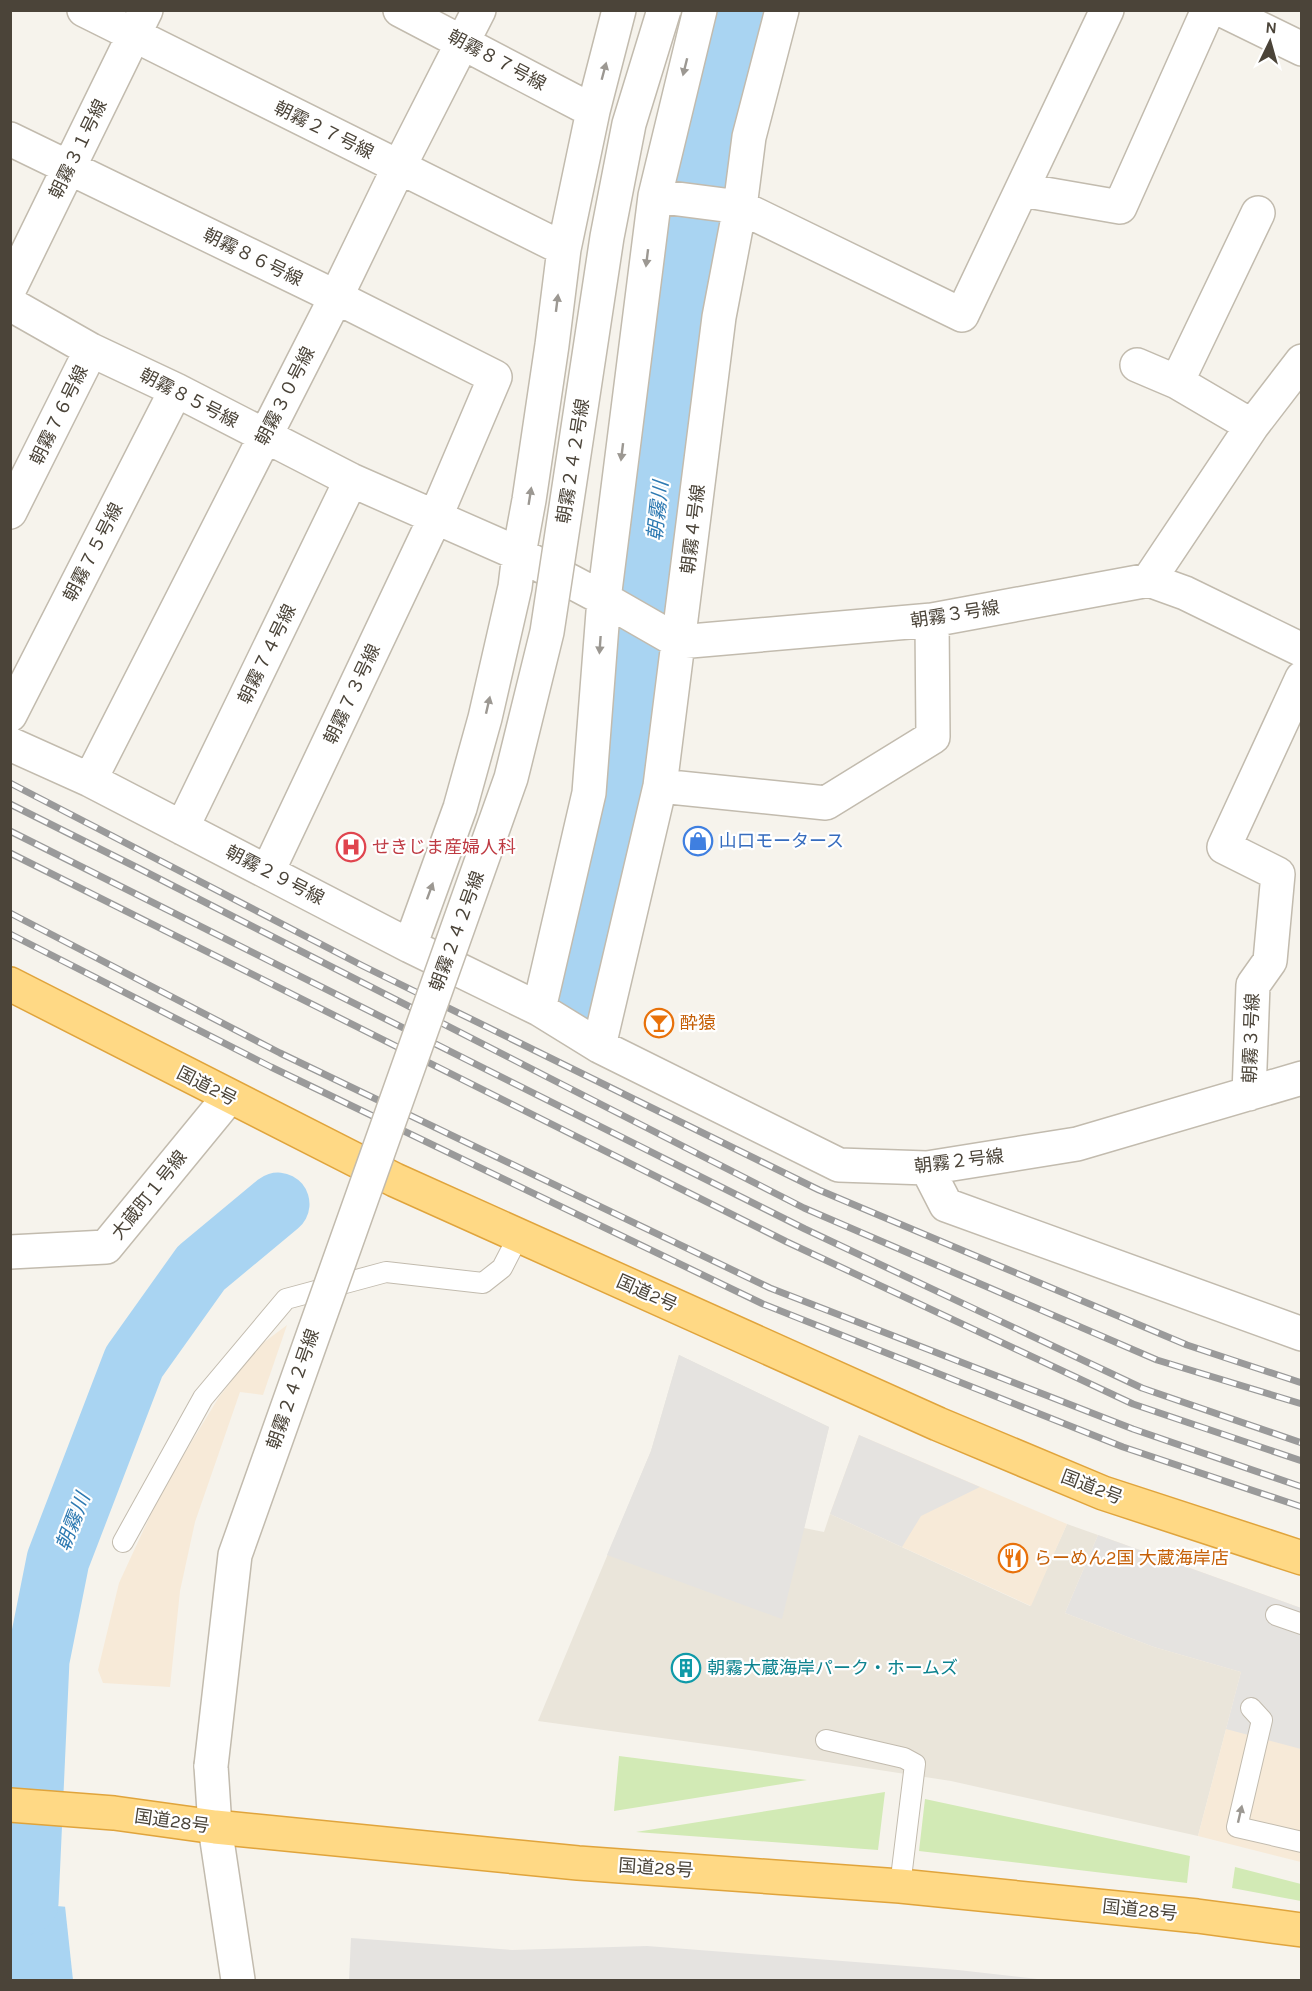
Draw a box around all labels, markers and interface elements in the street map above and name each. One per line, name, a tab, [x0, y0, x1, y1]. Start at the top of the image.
north arrow	[1240, 12, 1300, 72]
text: N	[1265, 18, 1278, 38]
street label: 朝霧８７号線	[444, 25, 550, 95]
one-way arrow	[680, 58, 690, 76]
one-way arrow	[600, 62, 609, 80]
street label: 朝霧３１号線	[44, 96, 112, 202]
street label: 朝霧２７号線	[271, 96, 377, 164]
street label: 朝霧８６号線	[200, 223, 306, 291]
one-way arrow	[642, 249, 652, 268]
one-way arrow	[552, 294, 562, 313]
street label: 朝霧３０号線	[251, 343, 319, 449]
street label: 朝霧７６号線	[25, 362, 93, 468]
street label: 朝霧８５号線	[136, 364, 242, 432]
street label: 朝霧２４２号線	[552, 397, 594, 525]
one-way arrow	[618, 442, 627, 461]
water label: 朝霧川	[643, 478, 673, 542]
street label: 朝霧４号線	[677, 483, 709, 575]
one-way arrow	[525, 487, 534, 506]
street label: 朝霧７５号線	[59, 499, 127, 605]
street label: 朝霧３号線	[909, 596, 1001, 632]
street label: 朝霧７４号線	[233, 601, 301, 707]
one-way arrow	[595, 636, 605, 655]
street label: 朝霧７３号線	[319, 640, 385, 748]
one-way arrow	[484, 696, 494, 714]
shop icon: 山口モータース	[682, 825, 714, 857]
place label: 山口モータース	[719, 830, 844, 852]
hospital icon: せきじま産婦人科	[335, 831, 367, 863]
place label: せきじま産婦人科	[372, 836, 516, 858]
street label: 朝霧２９号線	[222, 841, 328, 909]
street label: 朝霧２４２号線	[425, 868, 489, 994]
one-way arrow	[425, 882, 435, 900]
street label: 朝霧３号線	[1238, 993, 1264, 1083]
bar icon: 酔猿	[643, 1007, 675, 1039]
place label: 酔猿	[680, 1012, 716, 1034]
street label: 国道2号	[173, 1062, 241, 1110]
street label: 朝霧２号線	[913, 1145, 1005, 1177]
street label: 大蔵町１号線	[106, 1146, 192, 1244]
street label: 国道2号	[613, 1270, 681, 1316]
street label: 朝霧２４２号線	[262, 1326, 324, 1452]
street label: 国道2号	[1058, 1465, 1126, 1509]
water label: 朝霧川	[52, 1488, 95, 1554]
restaurant icon: らーめん2国 大蔵海岸店	[997, 1542, 1029, 1574]
place label: らーめん2国 大蔵海岸店	[1034, 1547, 1229, 1569]
building icon: 朝霧大蔵海岸パーク・ホームズ	[670, 1652, 702, 1684]
place label: 朝霧大蔵海岸パーク・ホームズ	[707, 1657, 958, 1679]
street label: 国道28号	[133, 1805, 211, 1837]
one-way arrow	[1235, 1805, 1245, 1823]
street label: 国道28号	[618, 1854, 694, 1882]
street label: 国道28号	[1101, 1895, 1179, 1925]

